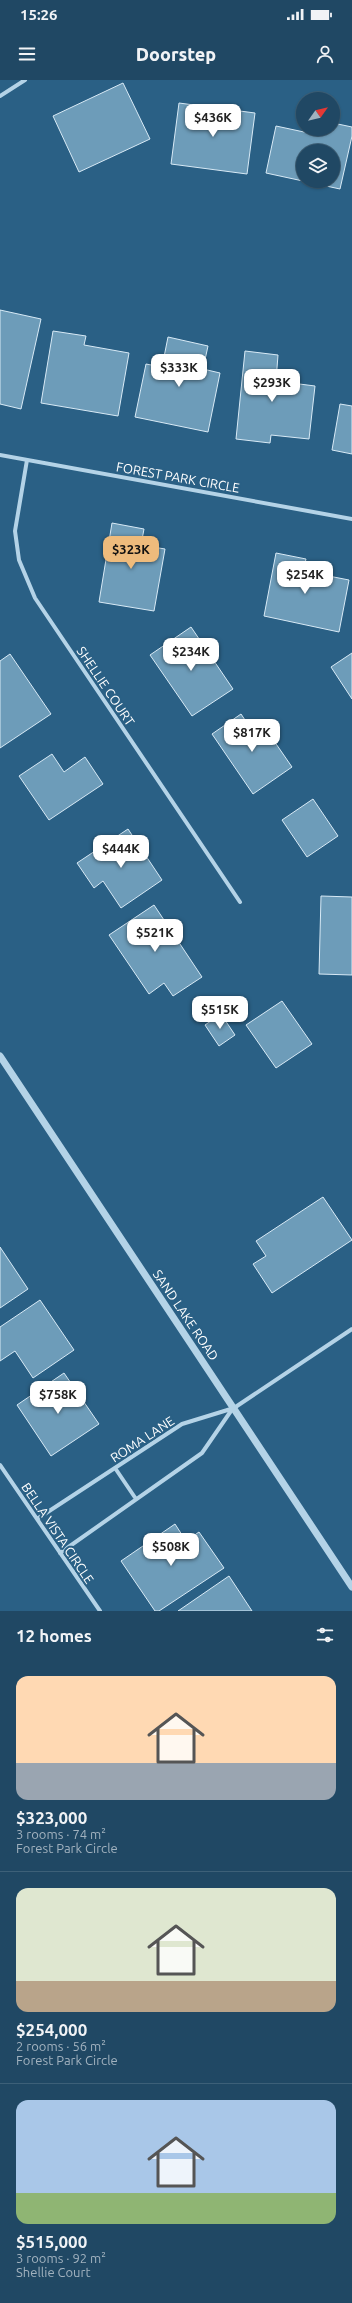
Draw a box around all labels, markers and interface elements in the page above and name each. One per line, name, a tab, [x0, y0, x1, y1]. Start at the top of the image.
text: 15:26	[20, 6, 58, 23]
icon: menu	[16, 43, 38, 65]
icon: person	[314, 43, 336, 65]
text: Doorstep	[136, 44, 216, 64]
north arrow	[296, 92, 340, 136]
map controls	[296, 92, 340, 188]
pin: $436K	[185, 104, 241, 138]
text: $436K	[194, 110, 232, 124]
button: layers	[296, 144, 340, 188]
pin: $333K	[151, 354, 207, 388]
text: $333K	[160, 360, 198, 374]
pin: $293K	[244, 369, 300, 403]
text: $293K	[253, 375, 291, 389]
street label: FOREST PARK CIRCLE	[115, 459, 241, 495]
pin: $323K	[103, 536, 159, 570]
text: $323K	[112, 542, 150, 556]
pin: $254K	[277, 561, 333, 595]
text: $254K	[286, 567, 324, 581]
pin: $234K	[163, 638, 219, 672]
street label: SHELLIE COURT	[74, 644, 138, 728]
text: $234K	[172, 644, 210, 658]
pin: $817K	[224, 719, 280, 753]
text: $817K	[233, 725, 271, 739]
pin: $444K	[93, 835, 149, 869]
text: $444K	[102, 841, 140, 855]
pin: $521K	[127, 919, 183, 953]
text: $521K	[136, 925, 174, 939]
pin: $515K	[192, 996, 248, 1030]
text: $515K	[201, 1002, 239, 1016]
street label: SAND LAKE ROAD	[151, 1267, 221, 1363]
pin: $758K	[30, 1381, 86, 1415]
text: $758K	[39, 1387, 77, 1401]
street label: ROMA LANE	[108, 1413, 176, 1465]
street label: BELLA VISTA CIRCLE	[19, 1480, 97, 1586]
pin: $508K	[143, 1533, 199, 1567]
text: $508K	[152, 1539, 190, 1553]
icon: filters	[314, 1624, 336, 1646]
text: 12 homes	[16, 1626, 92, 1645]
icon: home	[140, 1702, 212, 1774]
text: $323,000	[16, 1808, 87, 1827]
text: 3 rooms · 74 m²	[16, 1827, 106, 1841]
text: Forest Park Circle	[16, 1841, 118, 1855]
icon: home	[140, 1914, 212, 1986]
text: $254,000	[16, 2020, 87, 2039]
text: 2 rooms · 56 m²	[16, 2039, 106, 2053]
text: Forest Park Circle	[16, 2053, 118, 2067]
icon: home	[140, 2126, 212, 2198]
text: $515,000	[16, 2232, 87, 2251]
text: 3 rooms · 92 m²	[16, 2251, 106, 2265]
text: Shellie Court	[16, 2265, 91, 2279]

